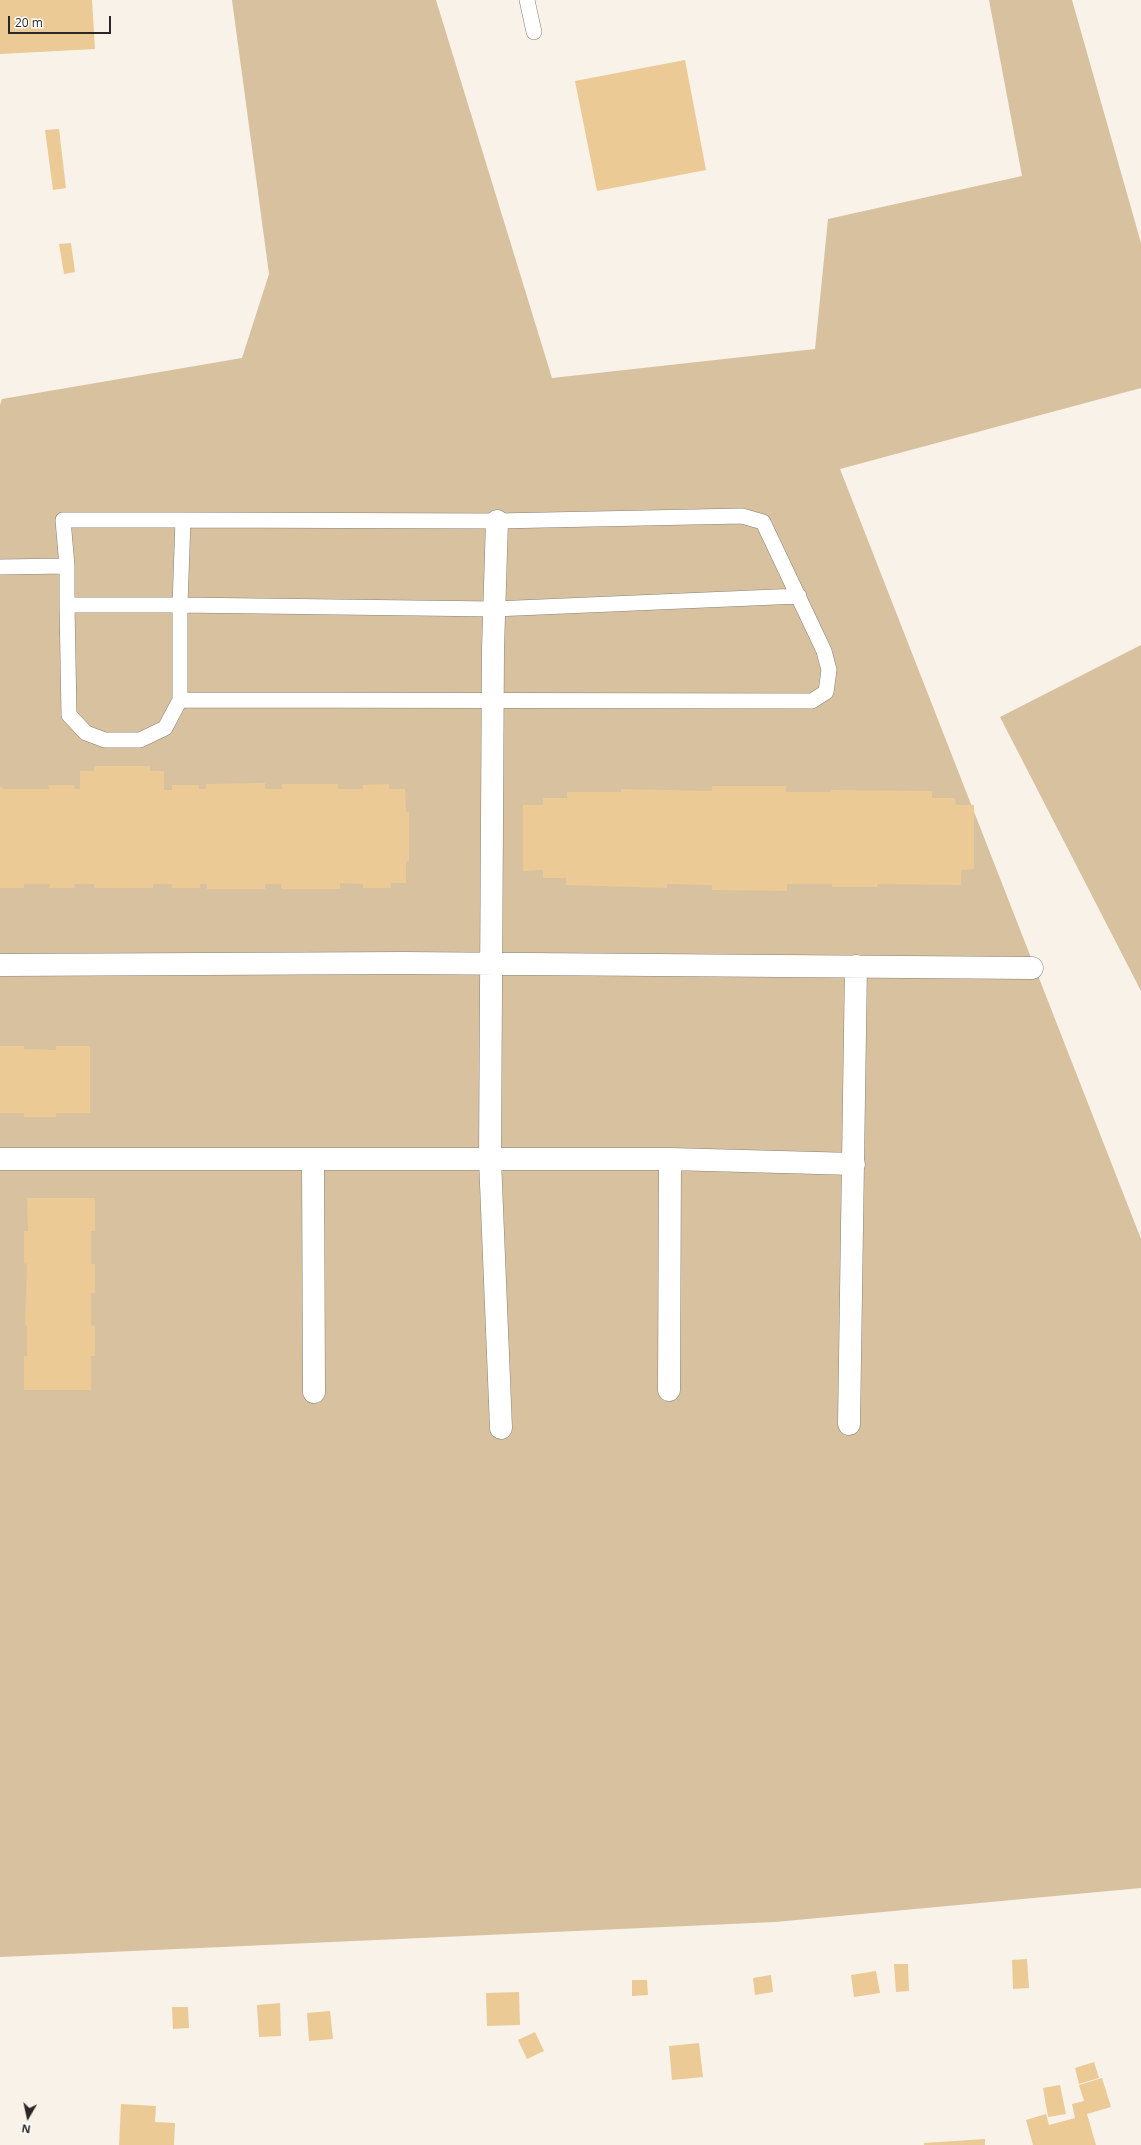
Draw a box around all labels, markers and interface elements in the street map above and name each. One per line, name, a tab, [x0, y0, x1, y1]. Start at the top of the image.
scale bar	[10, 8, 113, 34]
text: 20 m	[15, 14, 43, 31]
north arrow	[8, 2097, 48, 2137]
text: N	[20, 2121, 32, 2137]

